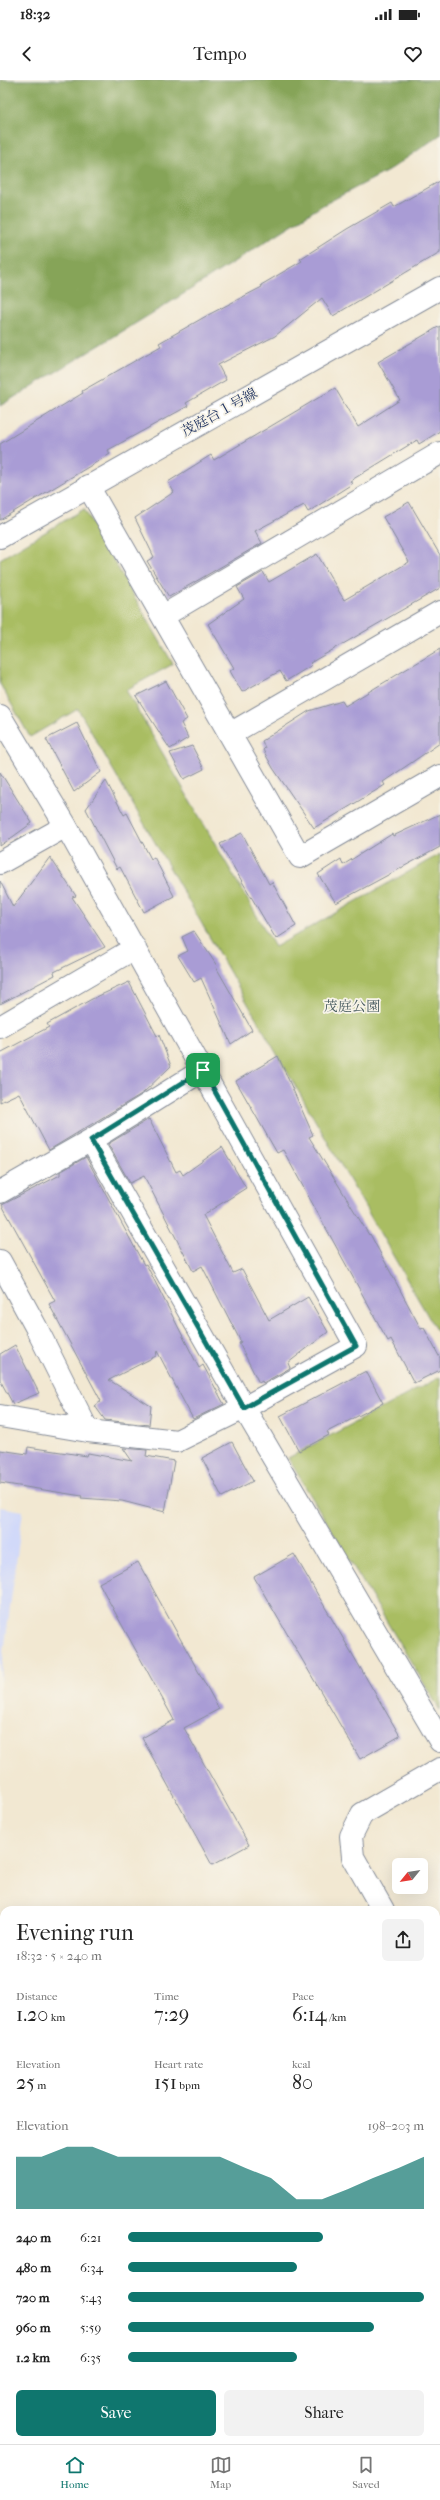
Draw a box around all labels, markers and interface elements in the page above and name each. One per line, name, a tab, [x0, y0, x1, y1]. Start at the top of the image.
text: 18:32	[20, 5, 50, 23]
icon: back	[16, 43, 38, 65]
icon: heart	[402, 43, 424, 65]
text: Tempo	[193, 44, 247, 65]
street label: 茂庭台１号線	[178, 385, 260, 440]
park label: 茂庭公園	[324, 998, 380, 1015]
pin	[186, 1053, 220, 1087]
icon: arrive	[192, 1059, 214, 1081]
north arrow	[392, 1858, 428, 1894]
map controls	[392, 1858, 428, 1894]
button: share	[382, 1919, 424, 1961]
text: Evening run	[16, 1920, 134, 1946]
text: 18:32 · 5 × 240 m	[16, 1948, 102, 1963]
text: Distance	[16, 1990, 57, 2003]
text: Time	[154, 1990, 179, 2003]
text: Pace	[292, 1990, 314, 2003]
text: 1.20	[16, 2003, 48, 2026]
text: 7:29	[154, 2003, 189, 2026]
text: 6:14	[292, 2003, 327, 2026]
text: km	[48, 2011, 65, 2024]
text: /km	[327, 2011, 346, 2024]
text: Elevation	[16, 2058, 60, 2071]
text: Heart rate	[154, 2058, 203, 2071]
text: kcal	[292, 2058, 311, 2071]
text: 25	[16, 2071, 35, 2094]
text: 151	[154, 2071, 177, 2094]
text: 80	[292, 2071, 313, 2094]
text: m	[35, 2079, 46, 2092]
text: bpm	[177, 2079, 200, 2092]
text: Elevation	[16, 2118, 69, 2133]
text: 198–203 m	[368, 2118, 424, 2133]
text: 240 m	[16, 2230, 51, 2245]
text: 6:21	[80, 2230, 102, 2245]
text: 480 m	[16, 2260, 51, 2275]
text: 6:34	[80, 2260, 103, 2275]
text: 720 m	[16, 2290, 50, 2305]
text: 5:43	[80, 2290, 102, 2305]
text: 960 m	[16, 2320, 51, 2335]
text: 5:59	[80, 2320, 101, 2335]
text: 1.2 km	[16, 2350, 50, 2365]
text: 6:35	[80, 2350, 101, 2365]
button: Save	[16, 2390, 216, 2436]
button: Share	[224, 2390, 424, 2436]
tab: Home	[60, 2454, 89, 2491]
tab: Map	[210, 2454, 232, 2491]
tab: Saved	[352, 2454, 380, 2491]

